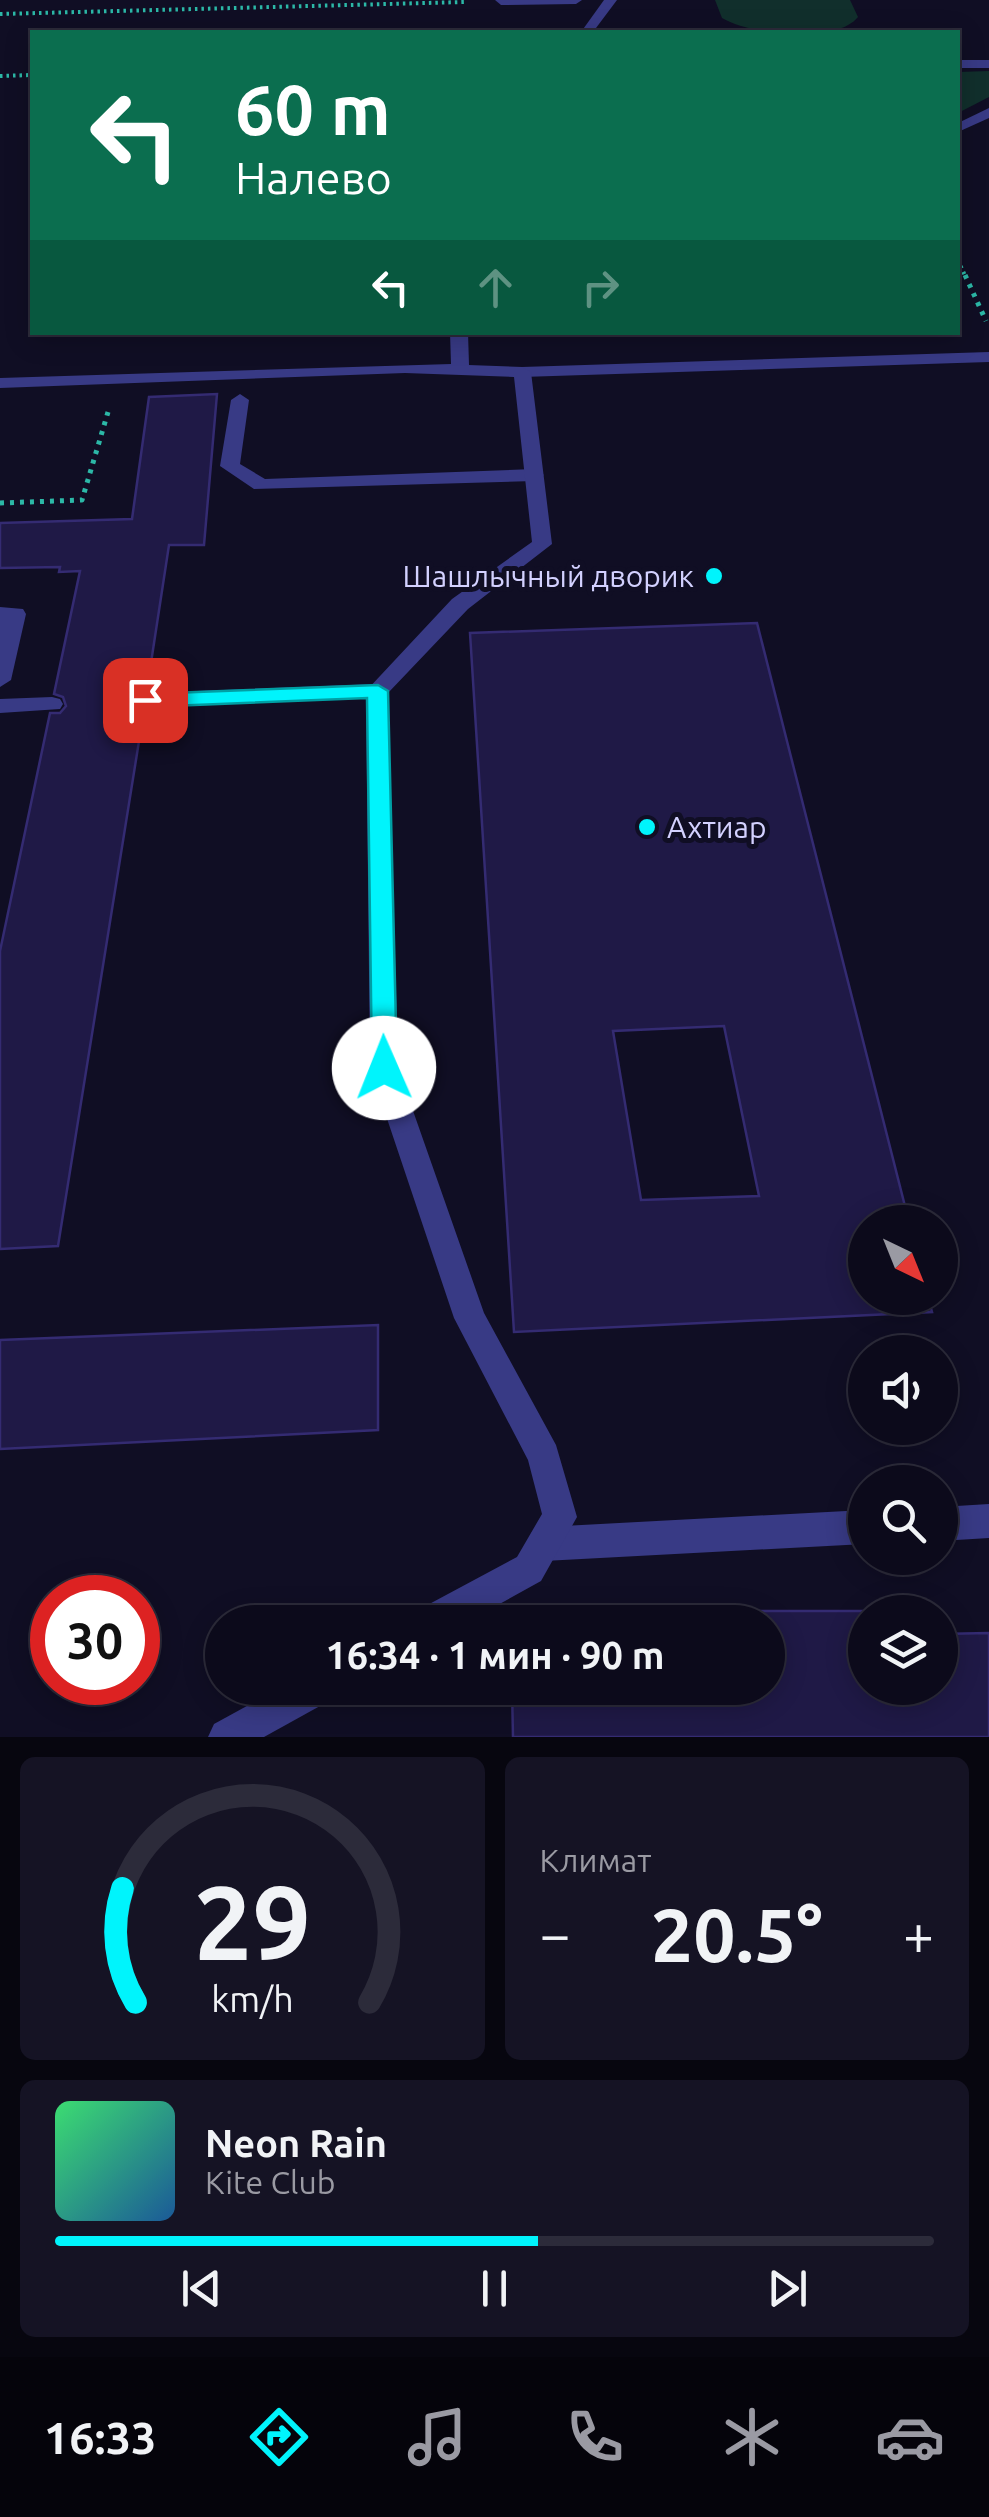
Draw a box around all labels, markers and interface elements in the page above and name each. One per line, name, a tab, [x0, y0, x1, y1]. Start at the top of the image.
icon: left	[70, 70, 200, 200]
text: 60 m	[235, 70, 391, 148]
text: Налево	[235, 152, 392, 203]
icon: left	[363, 260, 418, 315]
icon: ahead	[468, 260, 523, 315]
icon: right	[573, 260, 628, 315]
place label: Шашлычный дворик	[403, 559, 694, 593]
marker: Шашлычный дворик	[703, 565, 725, 587]
pin	[103, 658, 188, 743]
icon: arrive	[118, 673, 173, 728]
place label: Ахтиар	[667, 810, 767, 844]
marker: Ахтиар	[636, 816, 658, 838]
position arrow	[332, 1016, 436, 1120]
north arrow	[848, 1205, 958, 1315]
map controls	[848, 1205, 958, 1705]
button: sound	[848, 1335, 958, 1445]
button: search	[848, 1465, 958, 1575]
speed limit sign: 30	[30, 1575, 160, 1705]
button: layers	[848, 1595, 958, 1705]
text: 16:34 · 1 мин · 90 m	[325, 1634, 665, 1676]
text: Климат	[540, 1842, 651, 1878]
text: 29	[194, 1863, 311, 1980]
text: 20.5°	[651, 1892, 823, 1976]
text: −	[540, 1903, 571, 1964]
text: +	[903, 1903, 934, 1964]
text: km/h	[211, 1979, 294, 2019]
text: Neon Rain	[205, 2122, 387, 2164]
text: Kite Club	[205, 2164, 335, 2200]
icon: previous	[174, 2261, 229, 2316]
icon: pause	[467, 2261, 522, 2316]
icon: next	[760, 2261, 815, 2316]
icon: directions	[244, 2402, 314, 2472]
icon: music	[402, 2402, 472, 2472]
icon: phone	[560, 2402, 630, 2472]
icon: climate	[717, 2402, 787, 2472]
icon: car	[875, 2402, 945, 2472]
text: 16:33	[44, 2412, 156, 2463]

